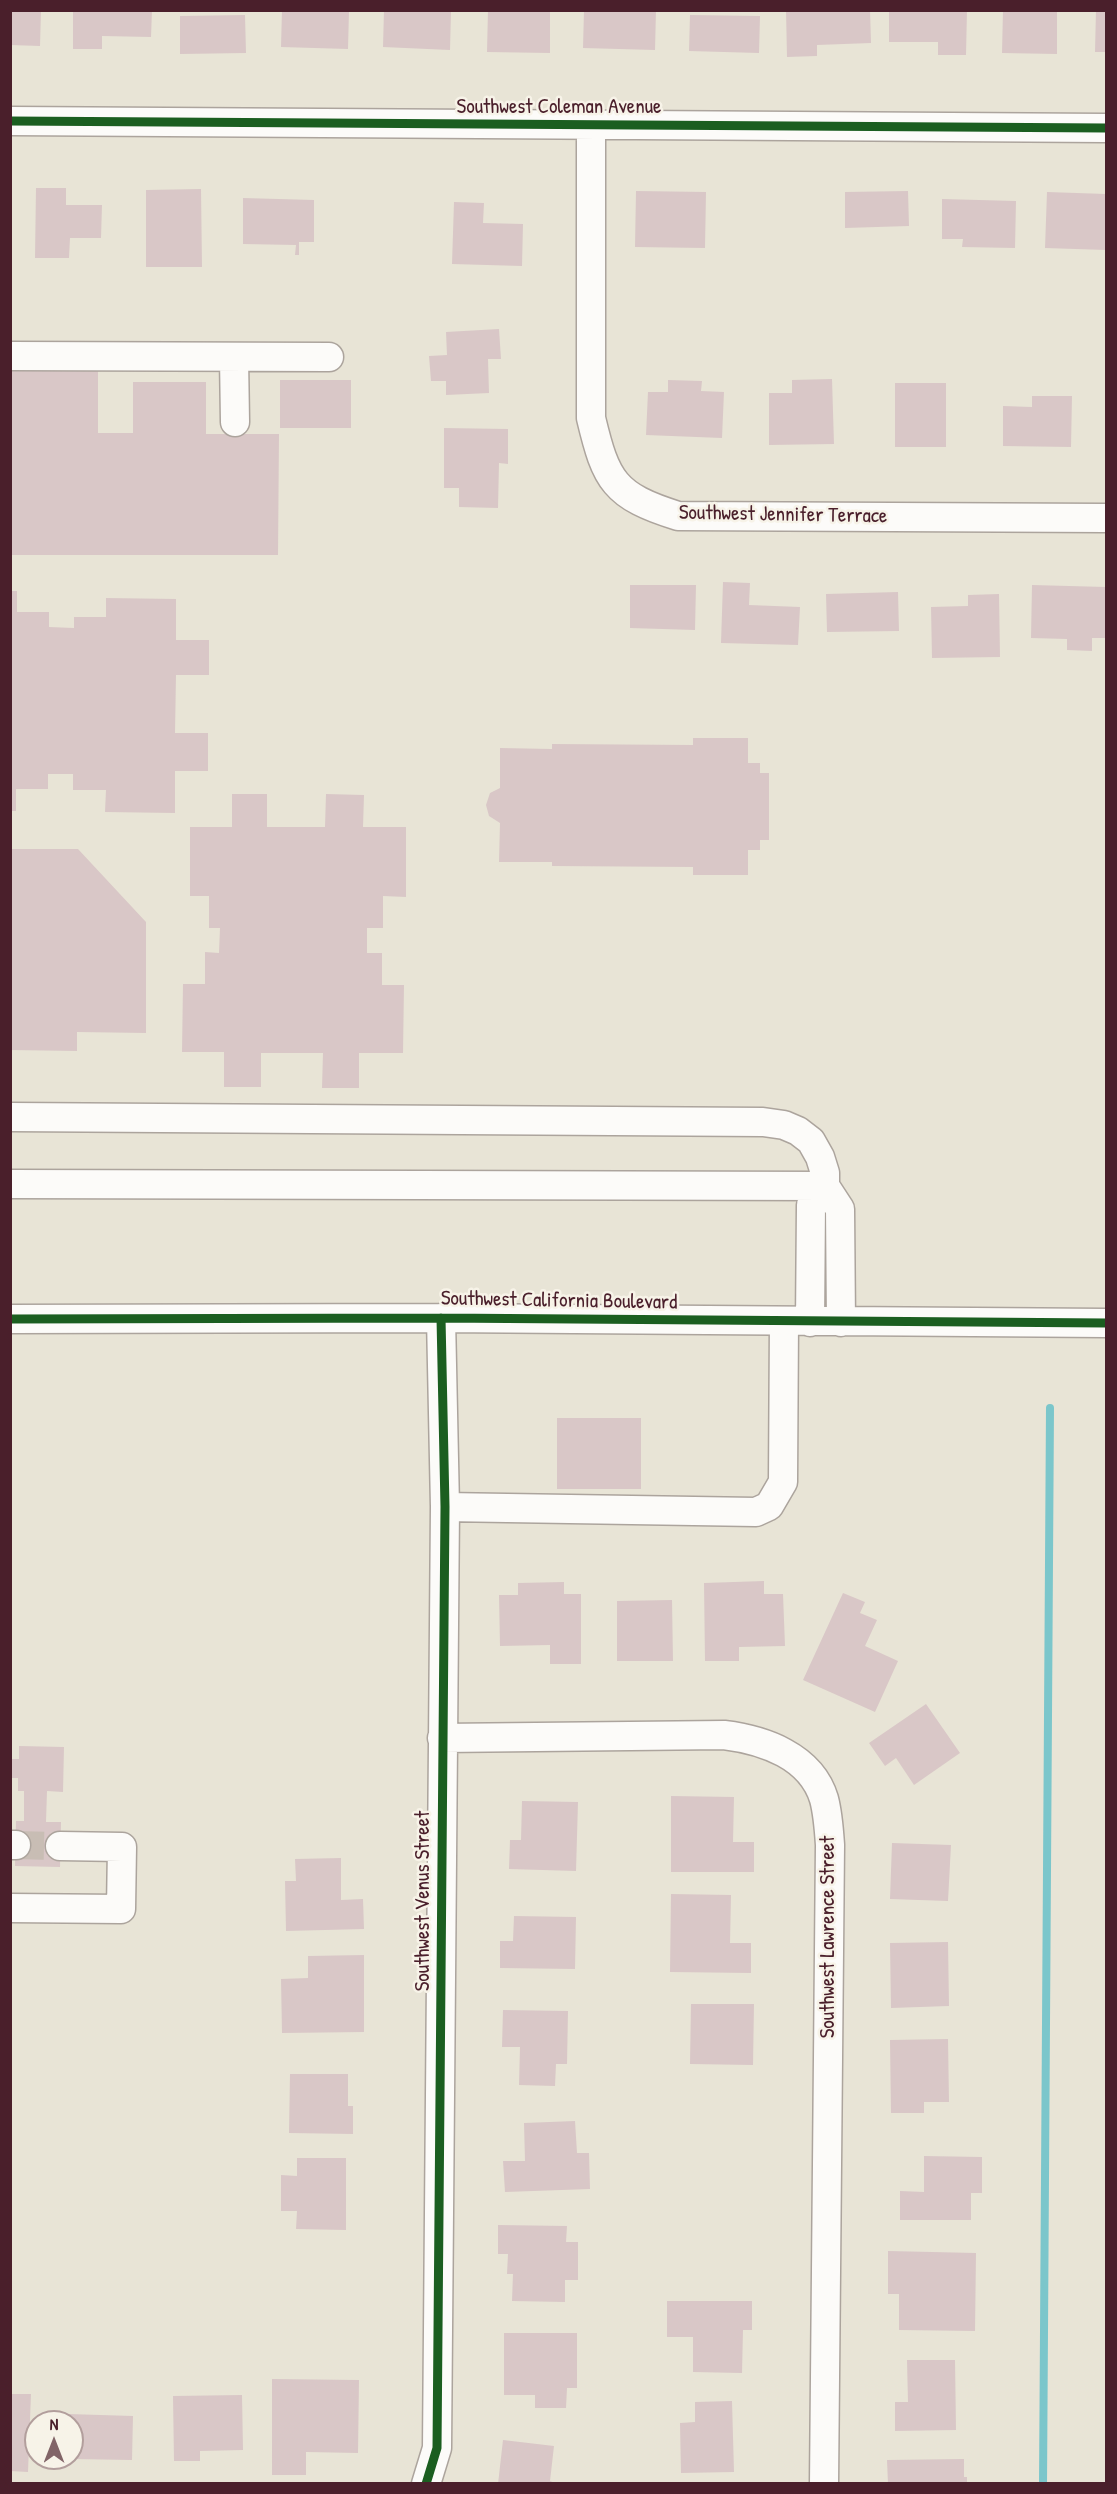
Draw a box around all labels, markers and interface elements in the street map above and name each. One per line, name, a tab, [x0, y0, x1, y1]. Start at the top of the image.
street label: Southwest Coleman Avenue	[457, 94, 661, 120]
street label: Southwest Jennifer Terrace	[679, 501, 887, 529]
street label: Southwest California Boulevard	[441, 1286, 677, 1316]
street label: Southwest Venus Street	[410, 1811, 436, 1991]
street label: Southwest Lawrence Street	[815, 1836, 841, 2038]
north arrow	[24, 2410, 84, 2470]
text: N	[50, 2413, 58, 2435]

